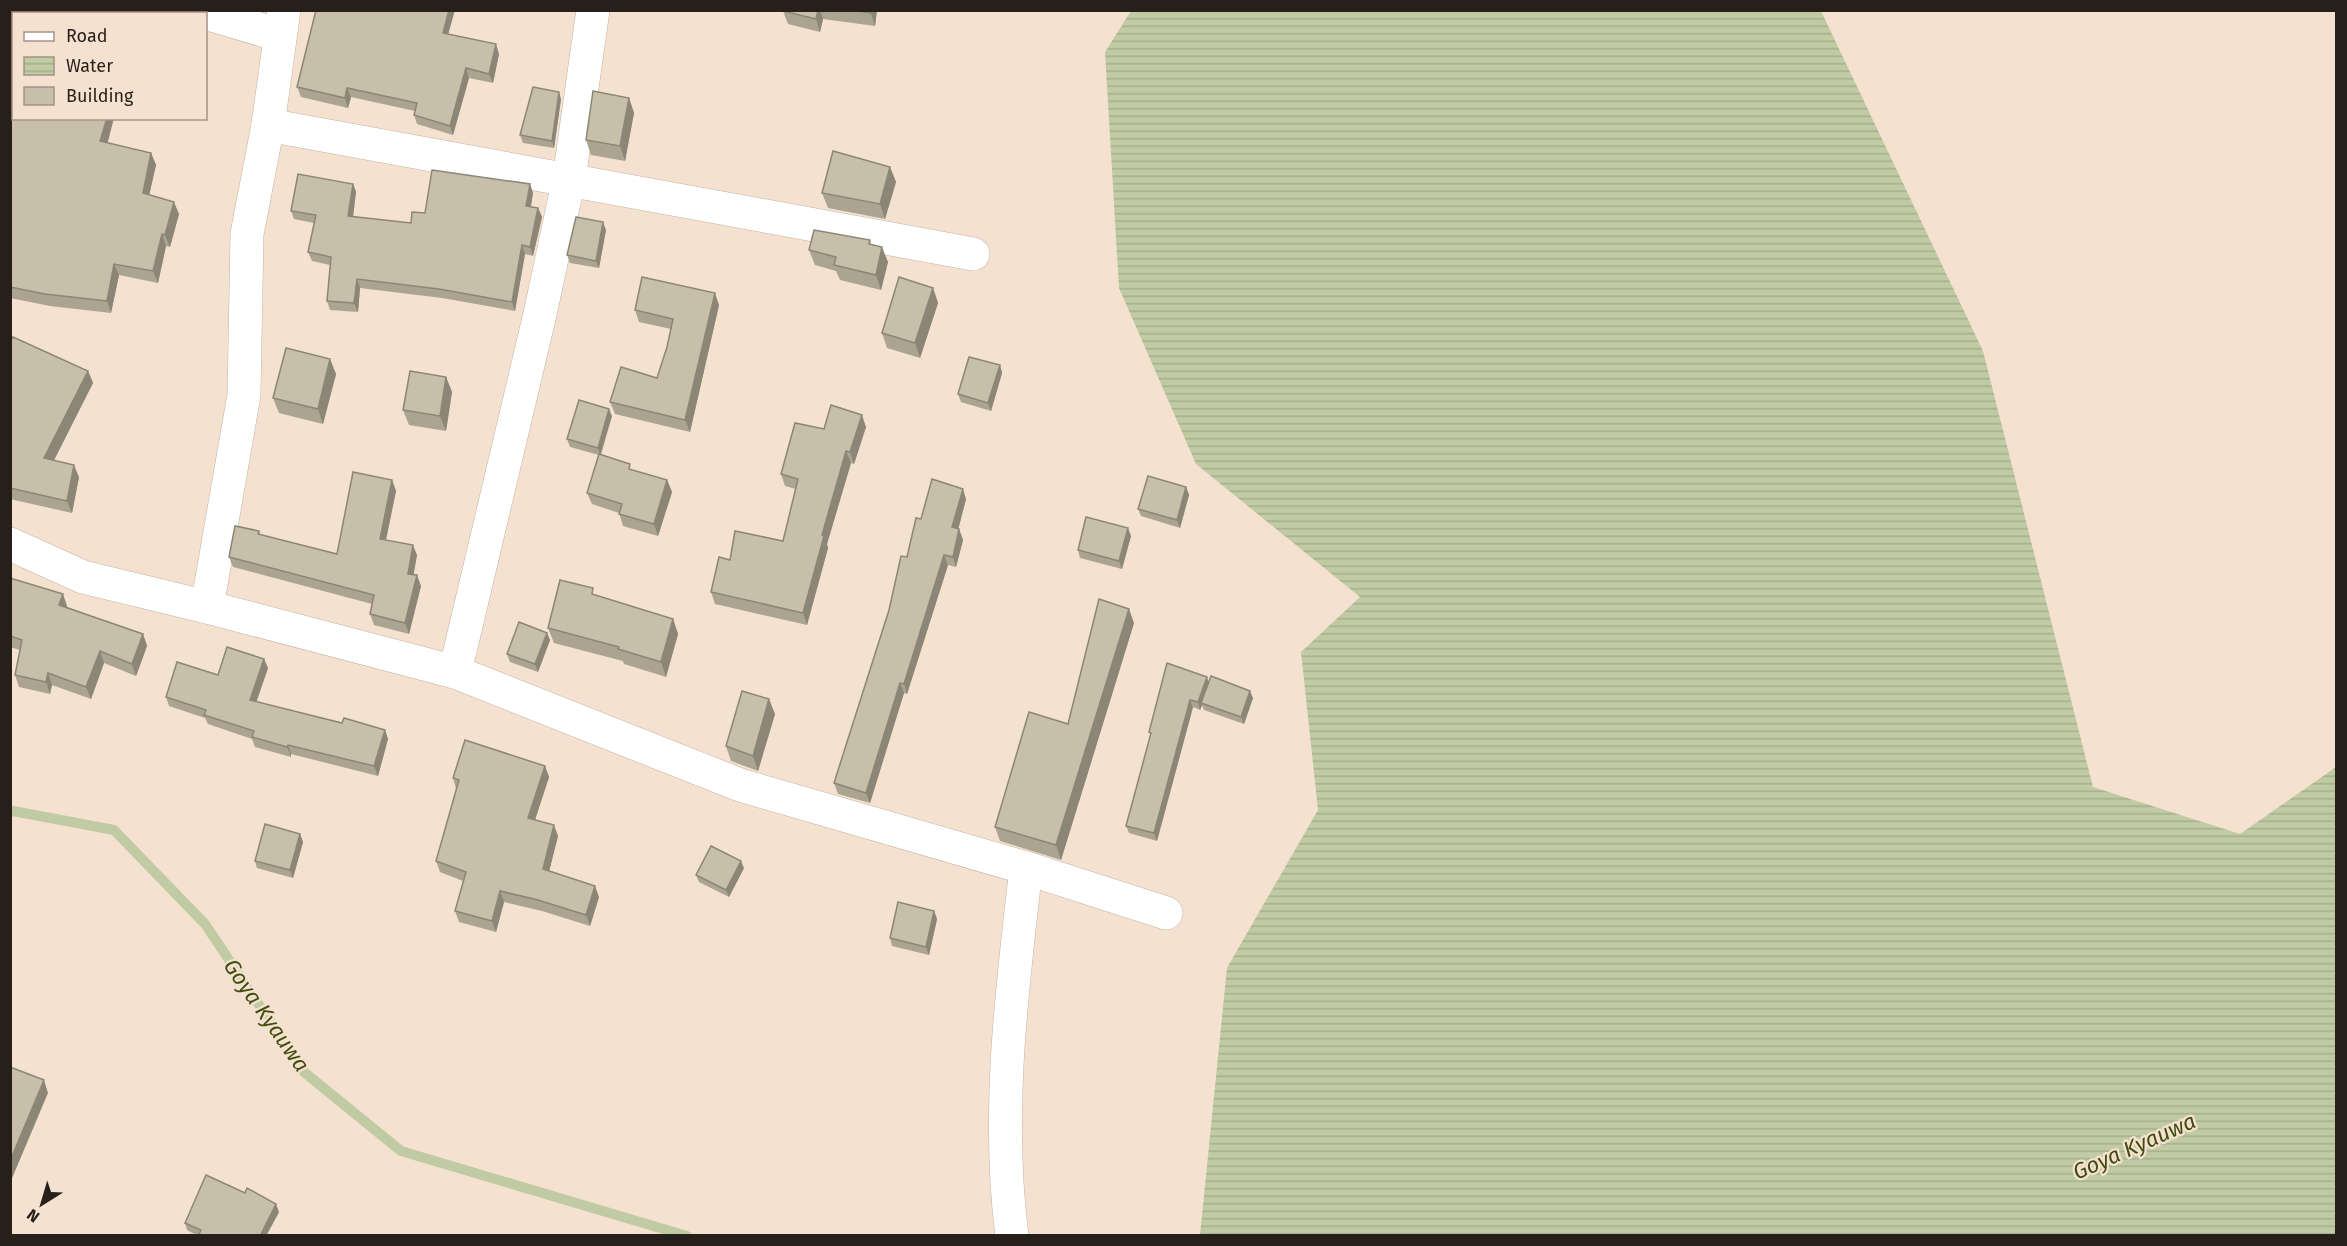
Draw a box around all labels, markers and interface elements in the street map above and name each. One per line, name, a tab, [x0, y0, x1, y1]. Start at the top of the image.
legend	[12, 12, 207, 120]
text: Road	[66, 25, 108, 47]
text: Water	[66, 55, 113, 77]
text: Building	[66, 85, 134, 107]
water label: Goya Kyauwa	[218, 954, 315, 1077]
water label: Goya Kyauwa	[2069, 1107, 2200, 1186]
north arrow	[12, 1174, 72, 1234]
text: N	[23, 1205, 43, 1226]

